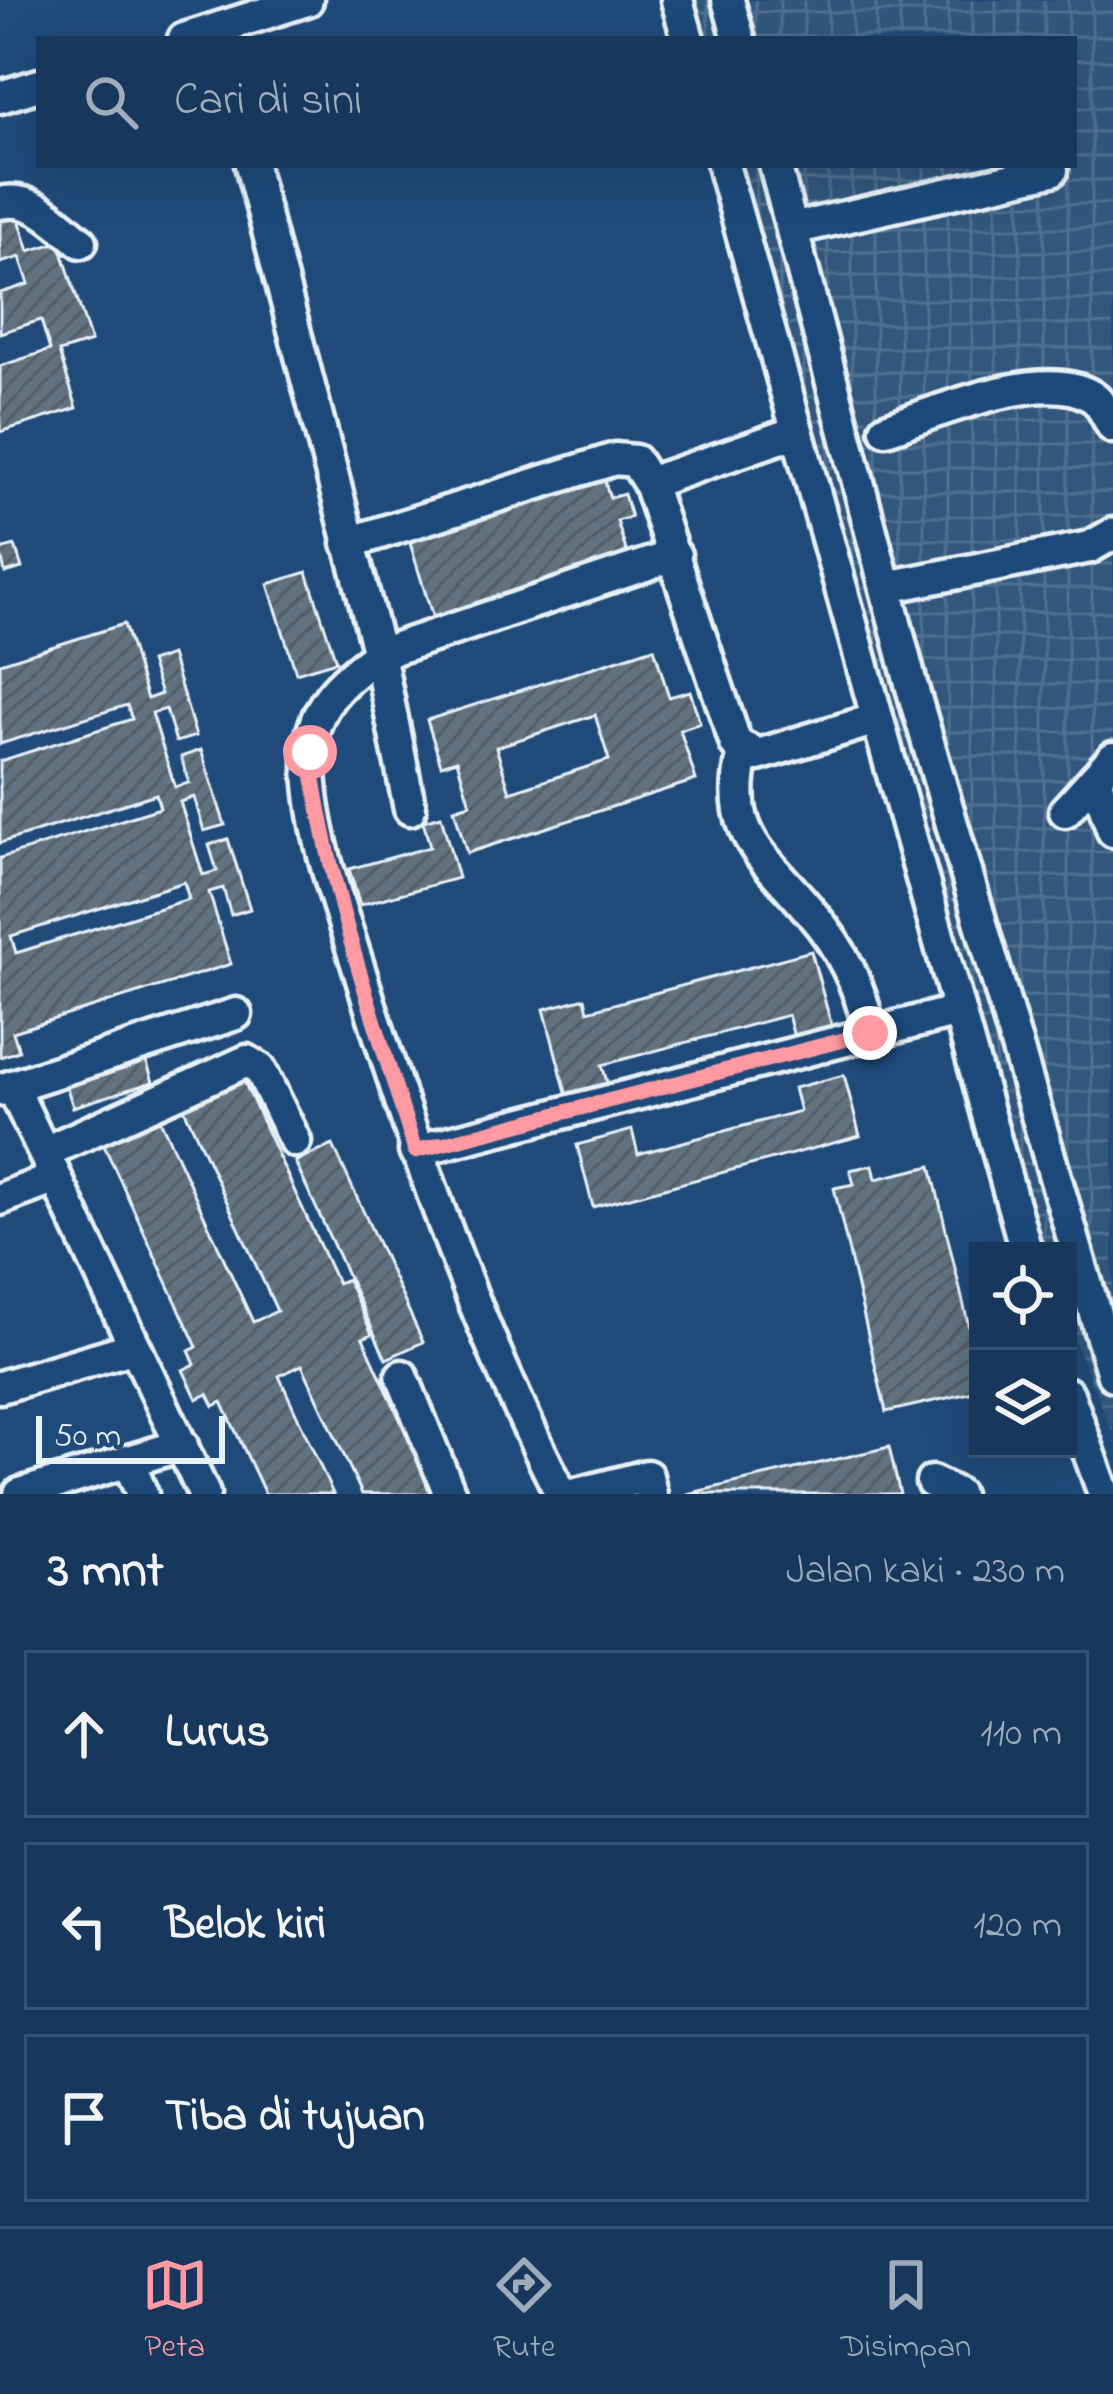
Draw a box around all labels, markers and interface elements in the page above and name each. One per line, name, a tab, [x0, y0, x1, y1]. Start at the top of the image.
search box	[36, 36, 1077, 168]
icon: search	[78, 69, 144, 135]
text: Cari di sini	[174, 69, 362, 135]
route start	[283, 725, 337, 779]
route end	[843, 1006, 897, 1060]
map controls	[969, 1242, 1077, 1458]
button: locate	[969, 1242, 1077, 1350]
button: layers	[969, 1350, 1077, 1458]
scale bar	[36, 1410, 225, 1463]
text: 50 m	[54, 1413, 121, 1461]
text: 3 mnt	[48, 1535, 164, 1610]
text: Jalan kaki · 230 m	[786, 1544, 1065, 1601]
icon: ahead	[51, 1701, 117, 1767]
text: Lurus	[165, 1701, 270, 1767]
text: 110 m	[980, 1706, 1062, 1763]
icon: left	[51, 1893, 117, 1959]
text: Belok kiri	[165, 1893, 326, 1959]
text: 120 m	[973, 1898, 1062, 1955]
icon: arrive	[51, 2085, 117, 2151]
text: Tiba di tujuan	[165, 2085, 425, 2151]
tab: Peta	[142, 2252, 208, 2372]
tab: Rute	[491, 2252, 557, 2372]
tab: Disimpan	[841, 2252, 971, 2372]

